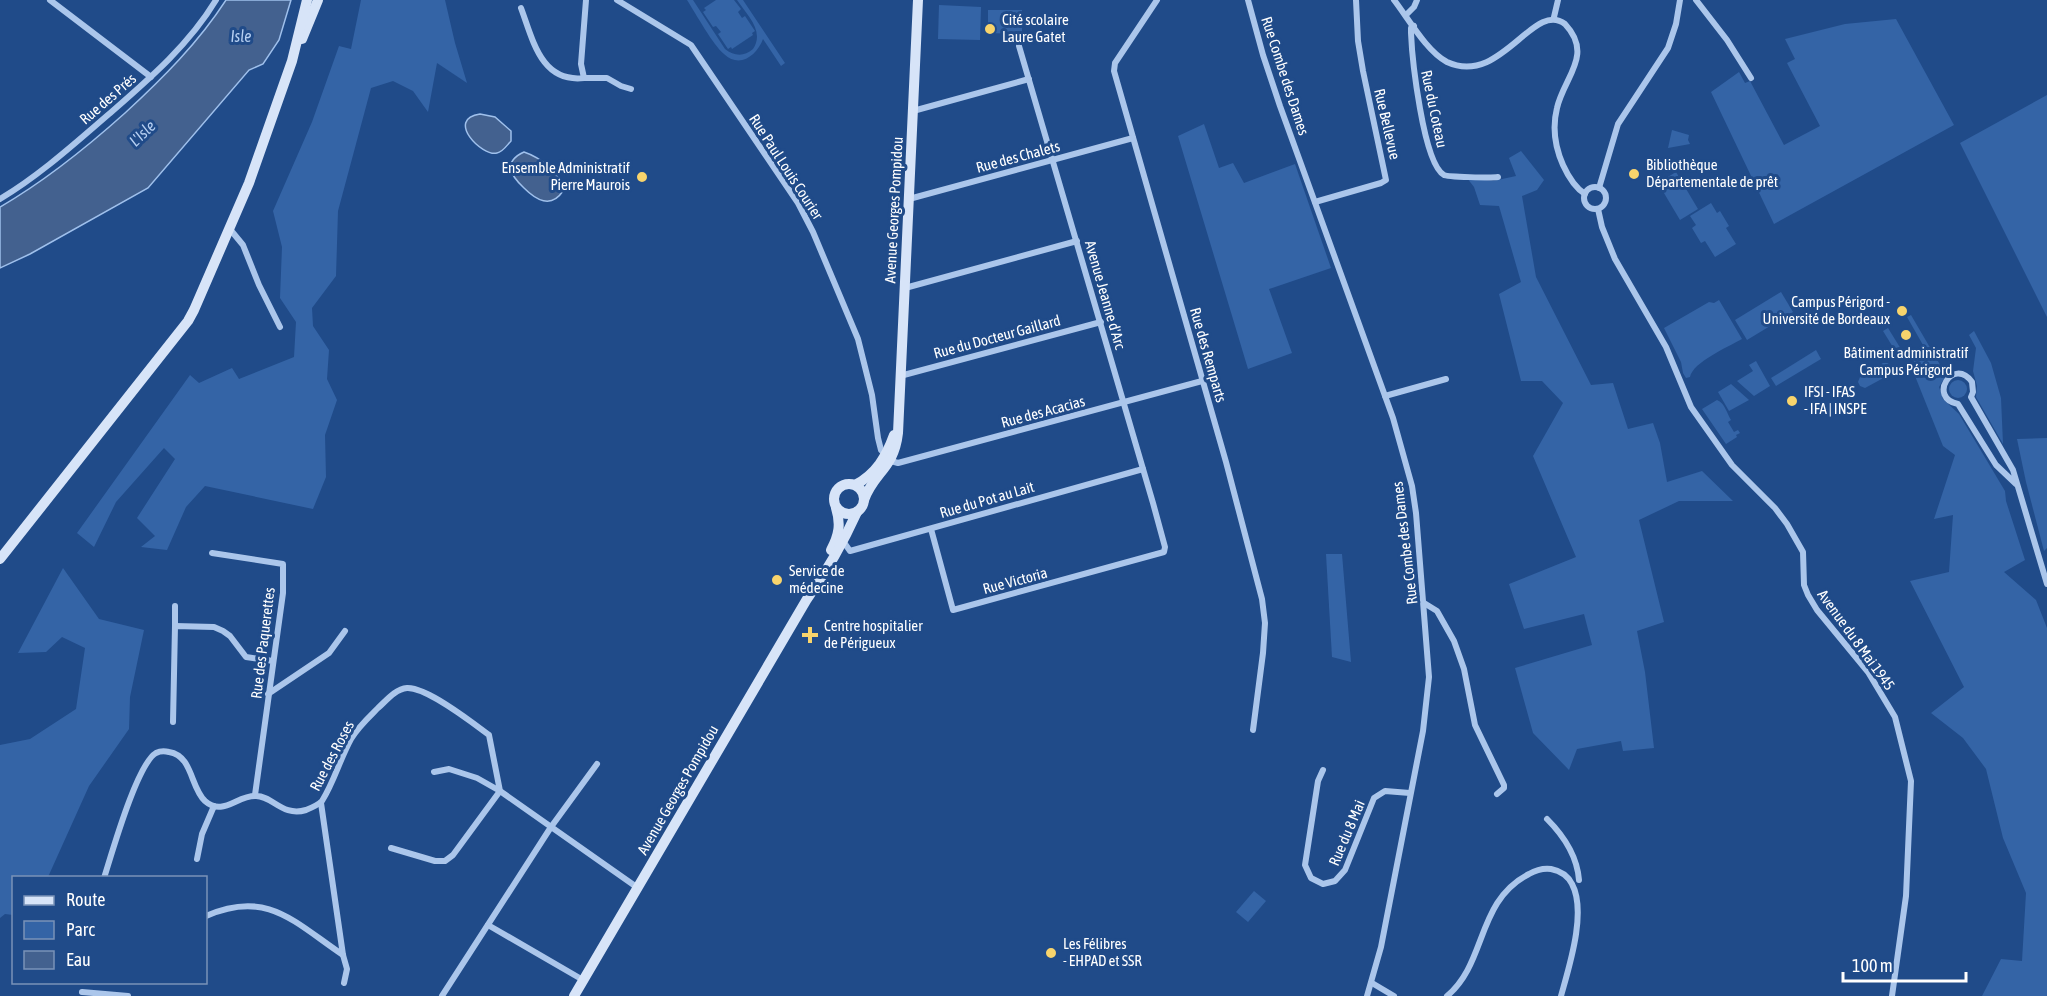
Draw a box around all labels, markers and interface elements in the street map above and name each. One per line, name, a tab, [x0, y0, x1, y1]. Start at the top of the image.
place label: Cité scolaire Laure Gatet	[1002, 11, 1069, 45]
street label: Rue Combe des Dames	[1258, 14, 1313, 137]
marker: Cité scolaire Laure Gatet	[983, 22, 997, 36]
water label: Isle	[231, 27, 252, 45]
street label: Rue du Coteau	[1418, 68, 1451, 149]
street label: Rue des Prés	[76, 70, 139, 128]
street label: Rue Bellevue	[1371, 87, 1404, 161]
street label: Rue Paul Louis Courier	[746, 111, 827, 223]
water label: L'Isle	[125, 116, 159, 150]
street label: Avenue Georges Pompidou	[881, 136, 906, 284]
street label: Rue des Chalets	[974, 137, 1062, 176]
place label: Bibliothèque Départementale de prêt	[1646, 156, 1778, 190]
place label: Ensemble Administratif Pierre Maurois	[502, 159, 630, 193]
marker: Bibliothèque Départementale de prêt	[1627, 167, 1641, 181]
marker: Ensemble Administratif Pierre Maurois	[635, 170, 649, 184]
street label: Avenue Jeanne d'Arc	[1082, 238, 1129, 352]
place label: Campus Périgord - Université de Bordeaux	[1763, 293, 1890, 327]
marker: Campus Périgord - Université de Bordeaux	[1895, 304, 1909, 318]
street label: Rue des Remparts	[1187, 305, 1230, 404]
street label: Rue du Docteur Gaillard	[932, 311, 1062, 362]
marker: Bâtiment administratif Campus Périgord	[1899, 328, 1913, 342]
place label: Bâtiment administratif Campus Périgord	[1844, 344, 1968, 378]
place label: IFSI - IFAS - IFA | INSPE	[1804, 383, 1867, 417]
street label: Rue des Acacias	[999, 392, 1087, 431]
marker: IFSI - IFAS - IFA | INSPE	[1785, 394, 1799, 408]
street label: Rue du Pot au Lait	[938, 478, 1036, 521]
street label: Rue Combe des Dames	[1389, 481, 1420, 606]
place label: Service de médecine	[789, 562, 845, 596]
street label: Rue Victoria	[981, 564, 1049, 597]
marker: Service de médecine	[770, 573, 784, 587]
street label: Rue des Paquerettes	[247, 586, 278, 700]
street label: Avenue du 8 Mai 1945	[1814, 586, 1898, 693]
place label: Centre hospitalier de Périgueux	[824, 617, 923, 651]
marker: Centre hospitalier de Périgueux	[801, 626, 819, 644]
street label: Rue des Roses	[306, 718, 357, 794]
street label: Avenue Georges Pompidou	[634, 722, 722, 857]
street label: Rue du 8 Mai	[1325, 797, 1368, 868]
legend	[12, 876, 207, 984]
text: Route	[66, 889, 105, 910]
text: Parc	[66, 919, 95, 940]
place label: Les Félibres - EHPAD et SSR	[1063, 935, 1142, 969]
scale bar	[1843, 945, 1966, 983]
marker: Les Félibres - EHPAD et SSR	[1044, 946, 1058, 960]
text: Eau	[66, 949, 91, 970]
text: 100 m	[1852, 955, 1893, 976]

